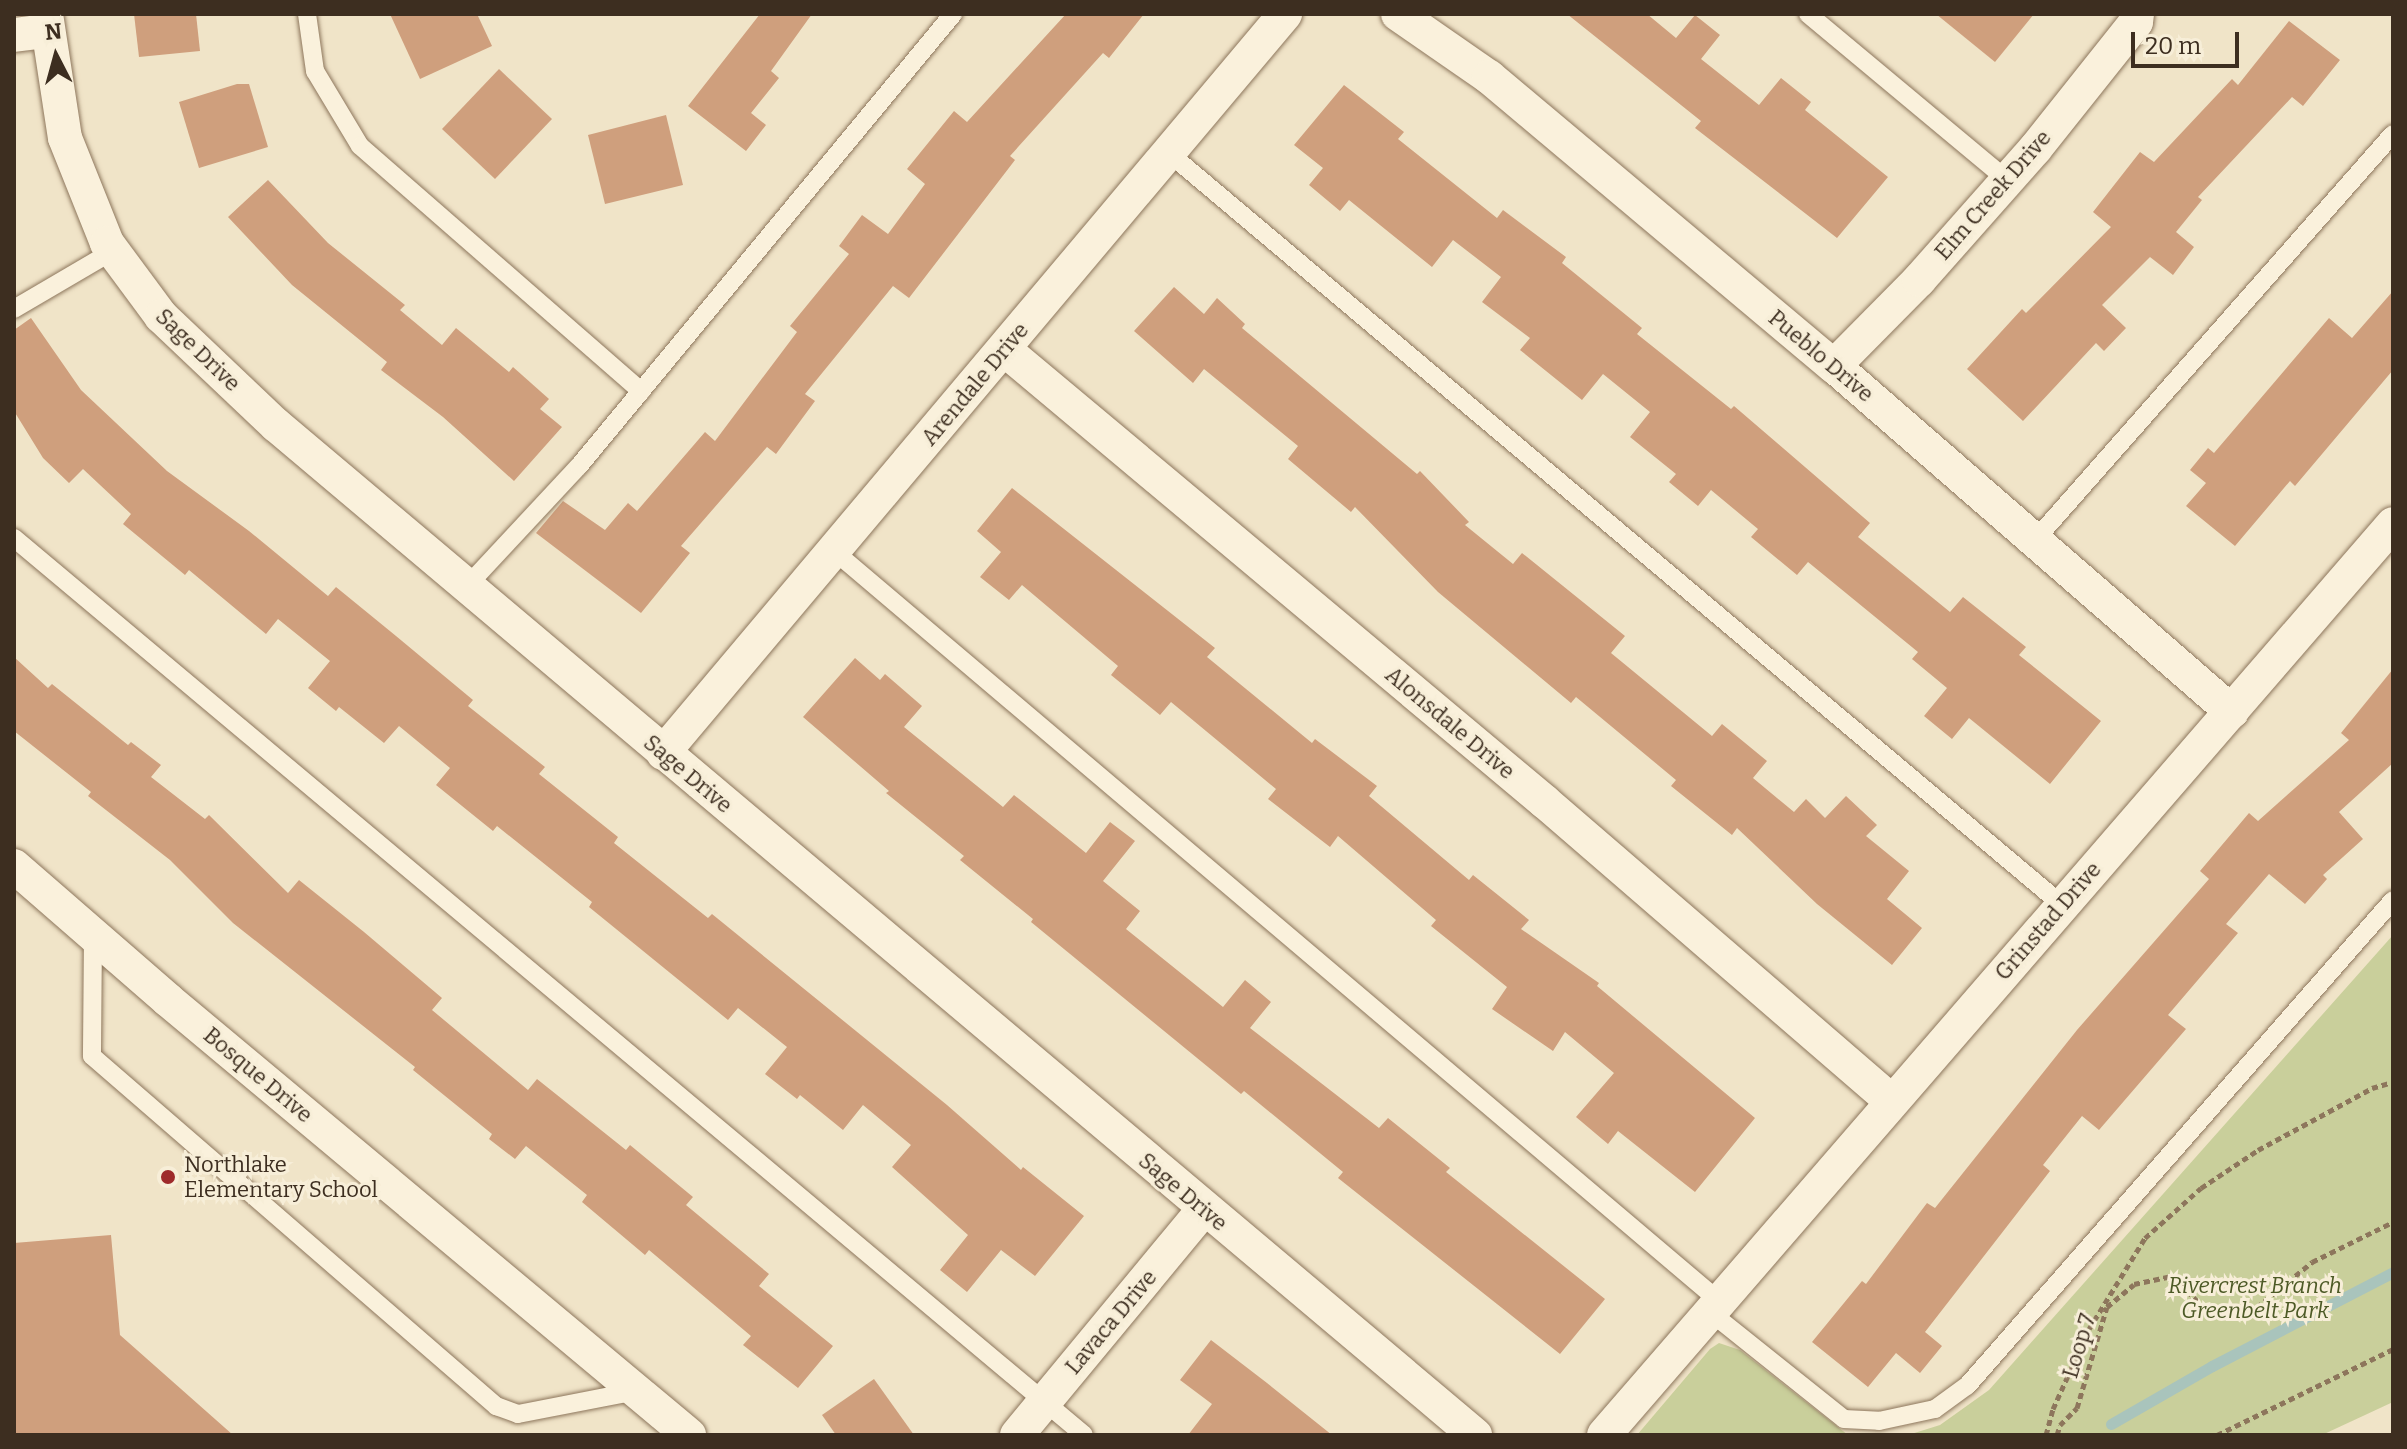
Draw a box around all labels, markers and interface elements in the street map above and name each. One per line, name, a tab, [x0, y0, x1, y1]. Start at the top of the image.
north arrow	[16, 16, 96, 96]
scale bar	[2135, 16, 2243, 66]
text: N	[44, 17, 63, 46]
text: 20 m	[2145, 32, 2201, 60]
street label: Elm Creek Drive	[1929, 125, 2057, 265]
street label: Sage Drive	[150, 303, 246, 397]
street label: Pueblo Drive	[1763, 304, 1879, 408]
street label: Arendale Drive	[916, 317, 1034, 451]
street label: Alonsdale Drive	[1380, 661, 1520, 785]
street label: Sage Drive	[638, 729, 738, 819]
street label: Grinstad Drive	[1989, 856, 2107, 986]
street label: Bosque Drive	[198, 1022, 318, 1128]
street label: Sage Drive	[1133, 1147, 1233, 1237]
place label: Northlake Elementary School	[184, 1151, 378, 1202]
marker: Northlake Elementary School	[159, 1168, 177, 1186]
street label: Lavaca Drive	[1060, 1264, 1162, 1380]
park label: Rivercrest Branch Greenbelt Park	[2168, 1272, 2342, 1324]
street label: Loop 7	[2057, 1311, 2101, 1381]

